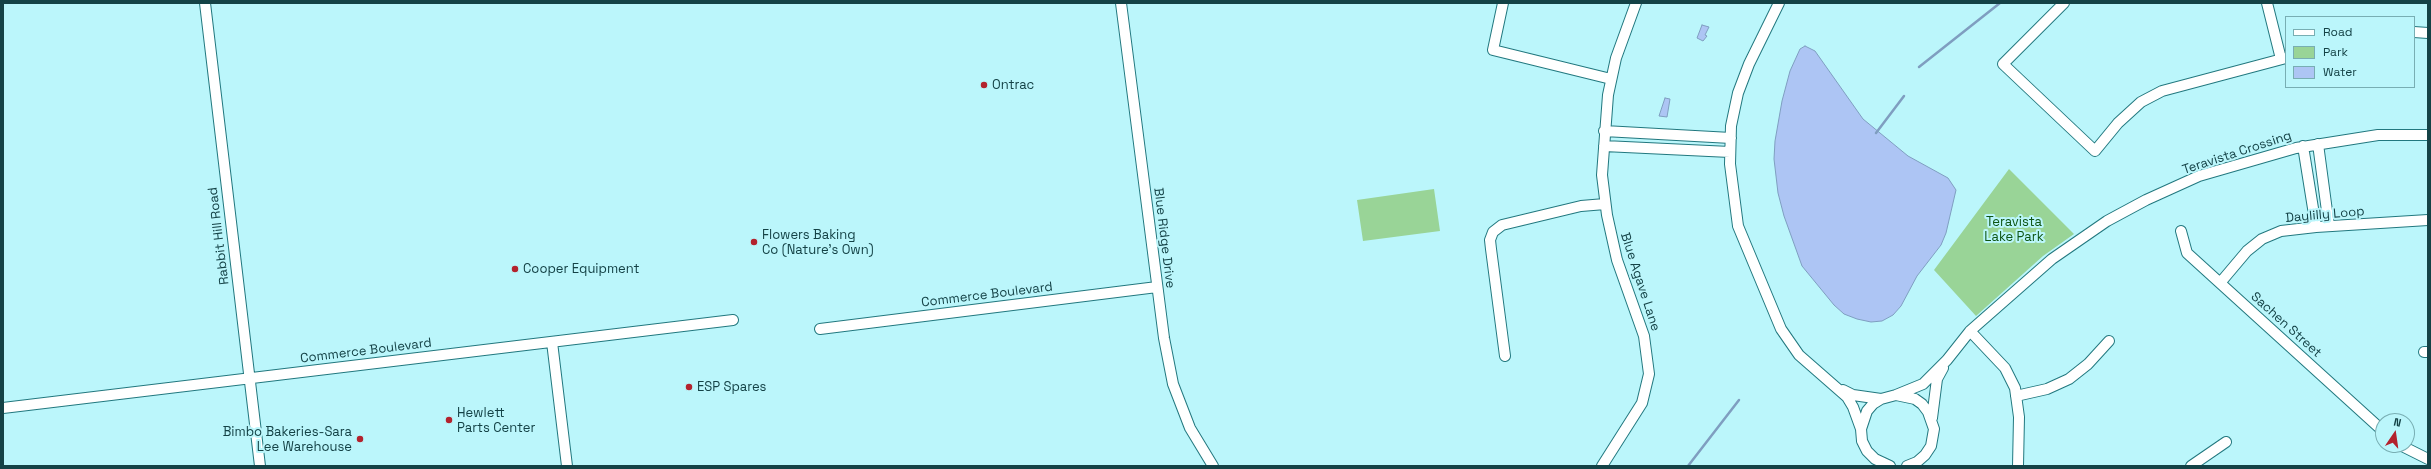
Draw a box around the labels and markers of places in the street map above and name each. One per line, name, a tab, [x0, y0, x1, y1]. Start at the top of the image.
place label: Ontrac	[992, 77, 1034, 93]
marker: Ontrac	[979, 80, 989, 90]
place label: Flowers Baking Co (Nature's Own)	[762, 227, 874, 258]
marker: Flowers Baking Co (Nature's Own)	[749, 237, 759, 247]
place label: Cooper Equipment	[523, 261, 640, 277]
marker: Cooper Equipment	[510, 264, 520, 274]
place label: ESP Spares	[697, 379, 766, 395]
marker: ESP Spares	[684, 382, 694, 392]
place label: Hewlett Parts Center	[457, 405, 535, 436]
marker: Hewlett Parts Center	[444, 415, 454, 425]
place label: Bimbo Bakeries-Sara Lee Warehouse	[223, 424, 352, 455]
marker: Bimbo Bakeries-Sara Lee Warehouse	[355, 434, 365, 444]

